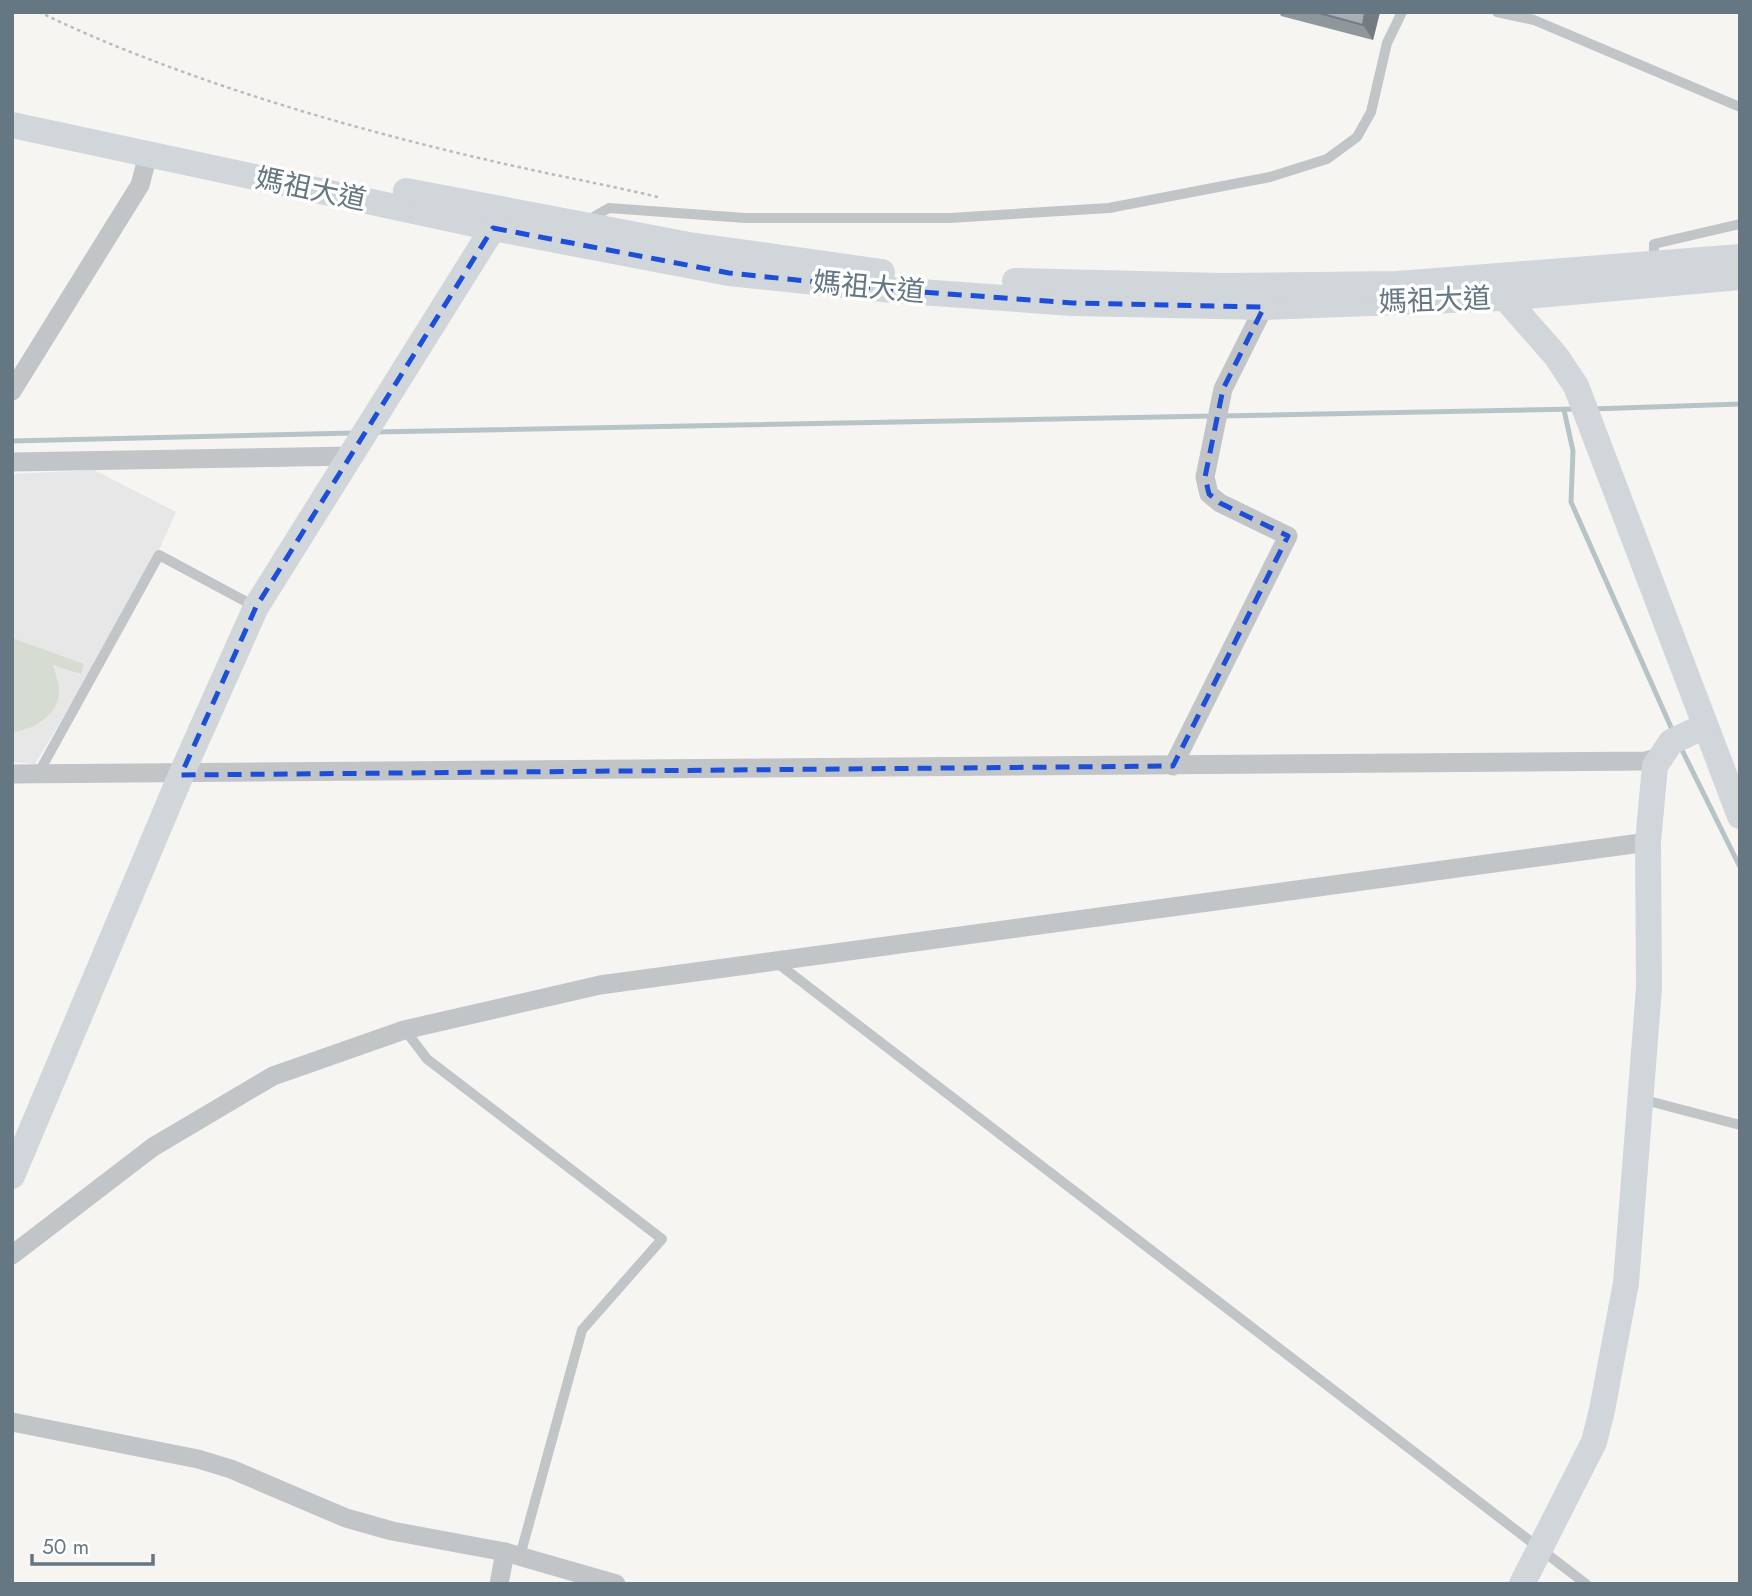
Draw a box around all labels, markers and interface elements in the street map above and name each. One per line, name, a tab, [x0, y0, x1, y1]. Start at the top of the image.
street label: 媽祖大道	[252, 157, 370, 221]
street label: 媽祖大道	[811, 262, 927, 312]
street label: 媽祖大道	[1378, 278, 1492, 322]
scale bar	[32, 1522, 152, 1566]
text: 50 m	[42, 1532, 89, 1562]

